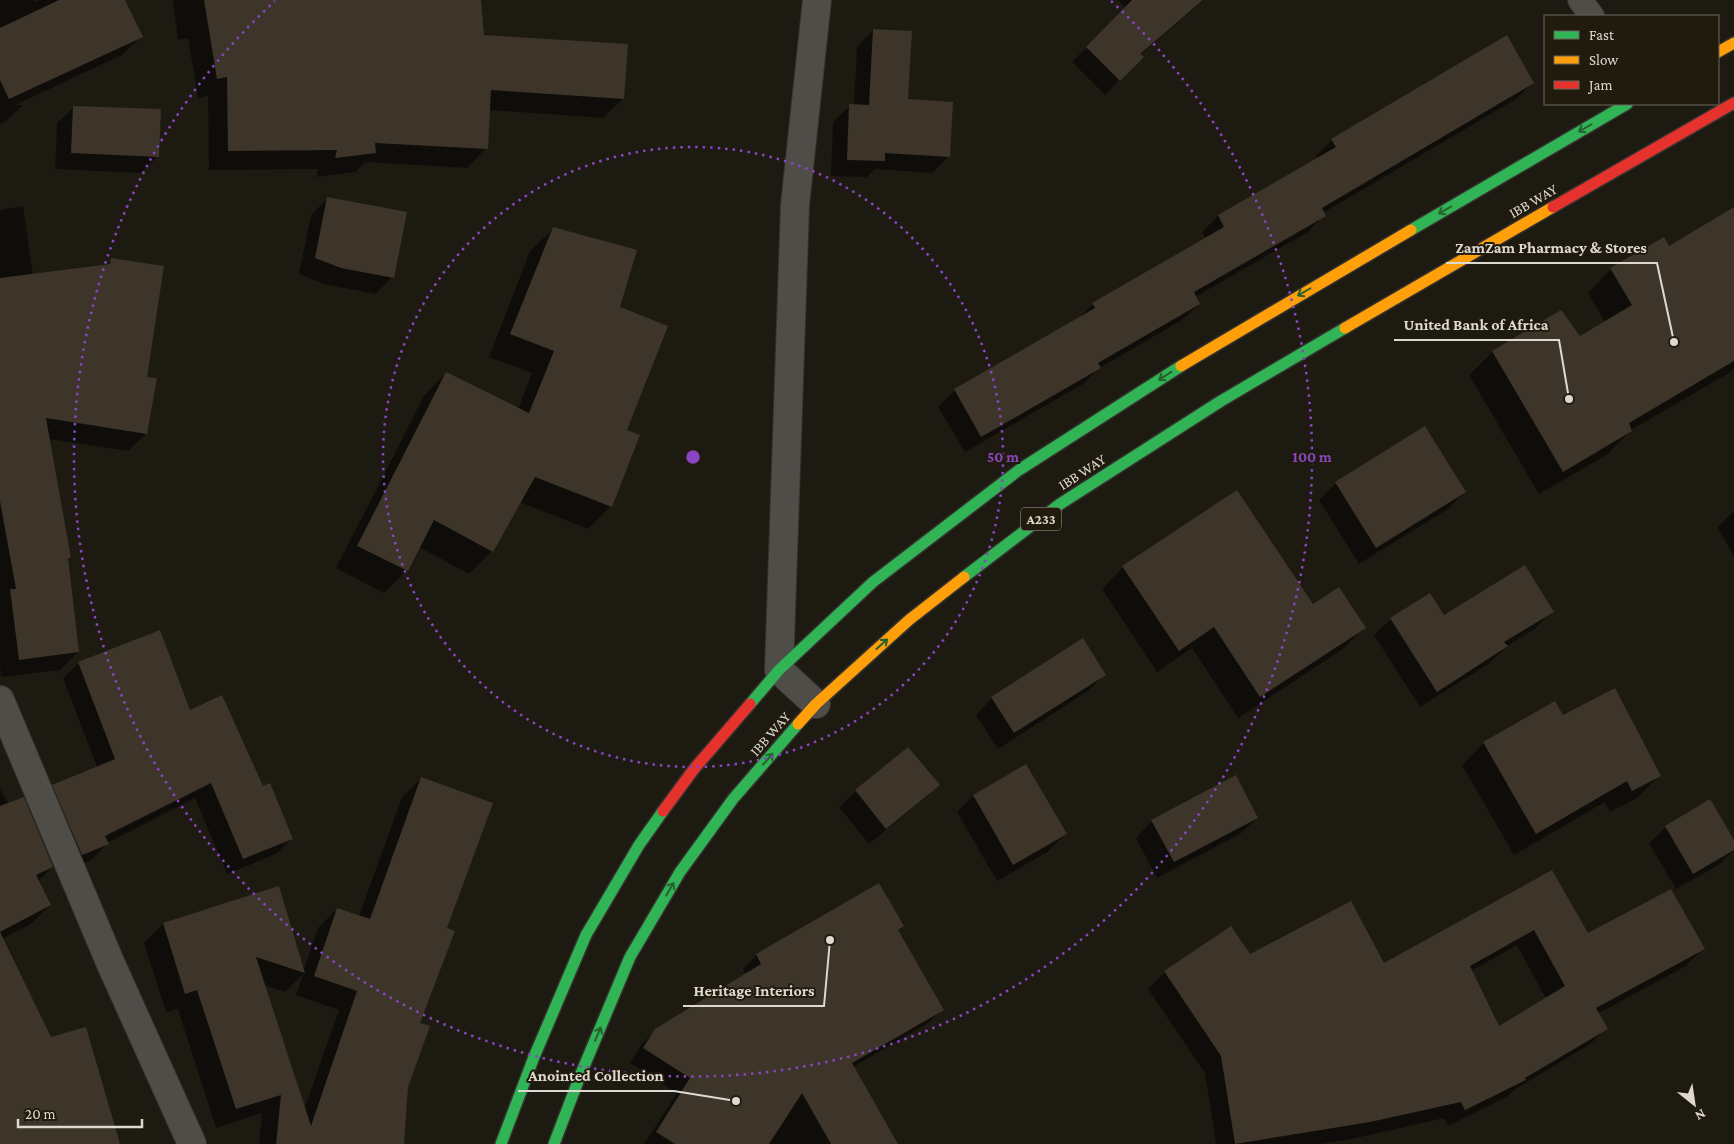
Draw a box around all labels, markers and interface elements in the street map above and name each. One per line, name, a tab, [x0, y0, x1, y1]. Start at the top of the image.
legend	[1544, 15, 1719, 105]
text: Fast	[1589, 27, 1615, 43]
text: Slow	[1589, 52, 1619, 68]
text: Jam	[1587, 77, 1612, 94]
one-way arrow	[1578, 124, 1592, 134]
street label: IBB WAY	[1506, 181, 1560, 221]
one-way arrow	[1438, 206, 1452, 216]
callout: ZamZam Pharmacy & Stores	[1446, 232, 1657, 263]
text: ZamZam Pharmacy & Stores	[1455, 239, 1647, 256]
one-way arrow	[1298, 288, 1312, 298]
callout: United Bank of Africa	[1394, 309, 1559, 340]
text: United Bank of Africa	[1403, 316, 1549, 333]
one-way arrow	[1158, 371, 1172, 381]
centre of rings	[684, 448, 702, 466]
text: 50 m	[987, 449, 1019, 465]
text: 100 m	[1292, 449, 1332, 465]
street label: IBB WAY	[1055, 451, 1109, 493]
road number: A233	[1021, 508, 1061, 530]
one-way arrow	[876, 638, 889, 650]
street label: IBB WAY	[747, 709, 793, 759]
one-way arrow	[762, 753, 774, 766]
one-way arrow	[666, 882, 676, 896]
callout: Heritage Interiors	[683, 975, 824, 1006]
text: Heritage Interiors	[693, 982, 815, 999]
one-way arrow	[593, 1027, 603, 1042]
callout: Anointed Collection	[518, 1060, 674, 1091]
text: Anointed Collection	[527, 1067, 664, 1084]
north arrow	[1669, 1079, 1719, 1129]
scale bar	[18, 1096, 141, 1128]
text: 20 m	[25, 1106, 56, 1122]
text: N	[1692, 1106, 1709, 1125]

